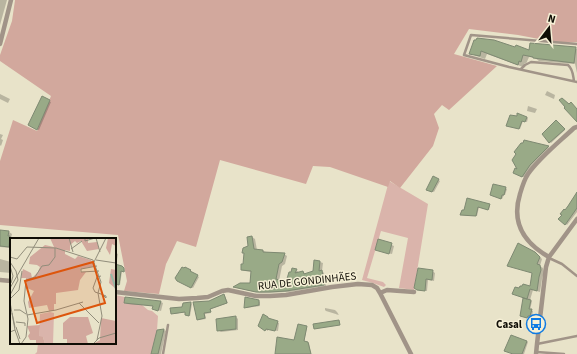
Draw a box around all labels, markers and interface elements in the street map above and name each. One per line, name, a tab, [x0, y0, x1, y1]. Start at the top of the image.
north arrow	[529, 8, 569, 48]
text: N	[546, 11, 557, 27]
inset map	[10, 238, 116, 344]
street label: RUA DE GONDINHÃES	[257, 268, 357, 294]
bus stop icon: Casal	[525, 313, 547, 335]
place label: Casal	[496, 317, 523, 332]

